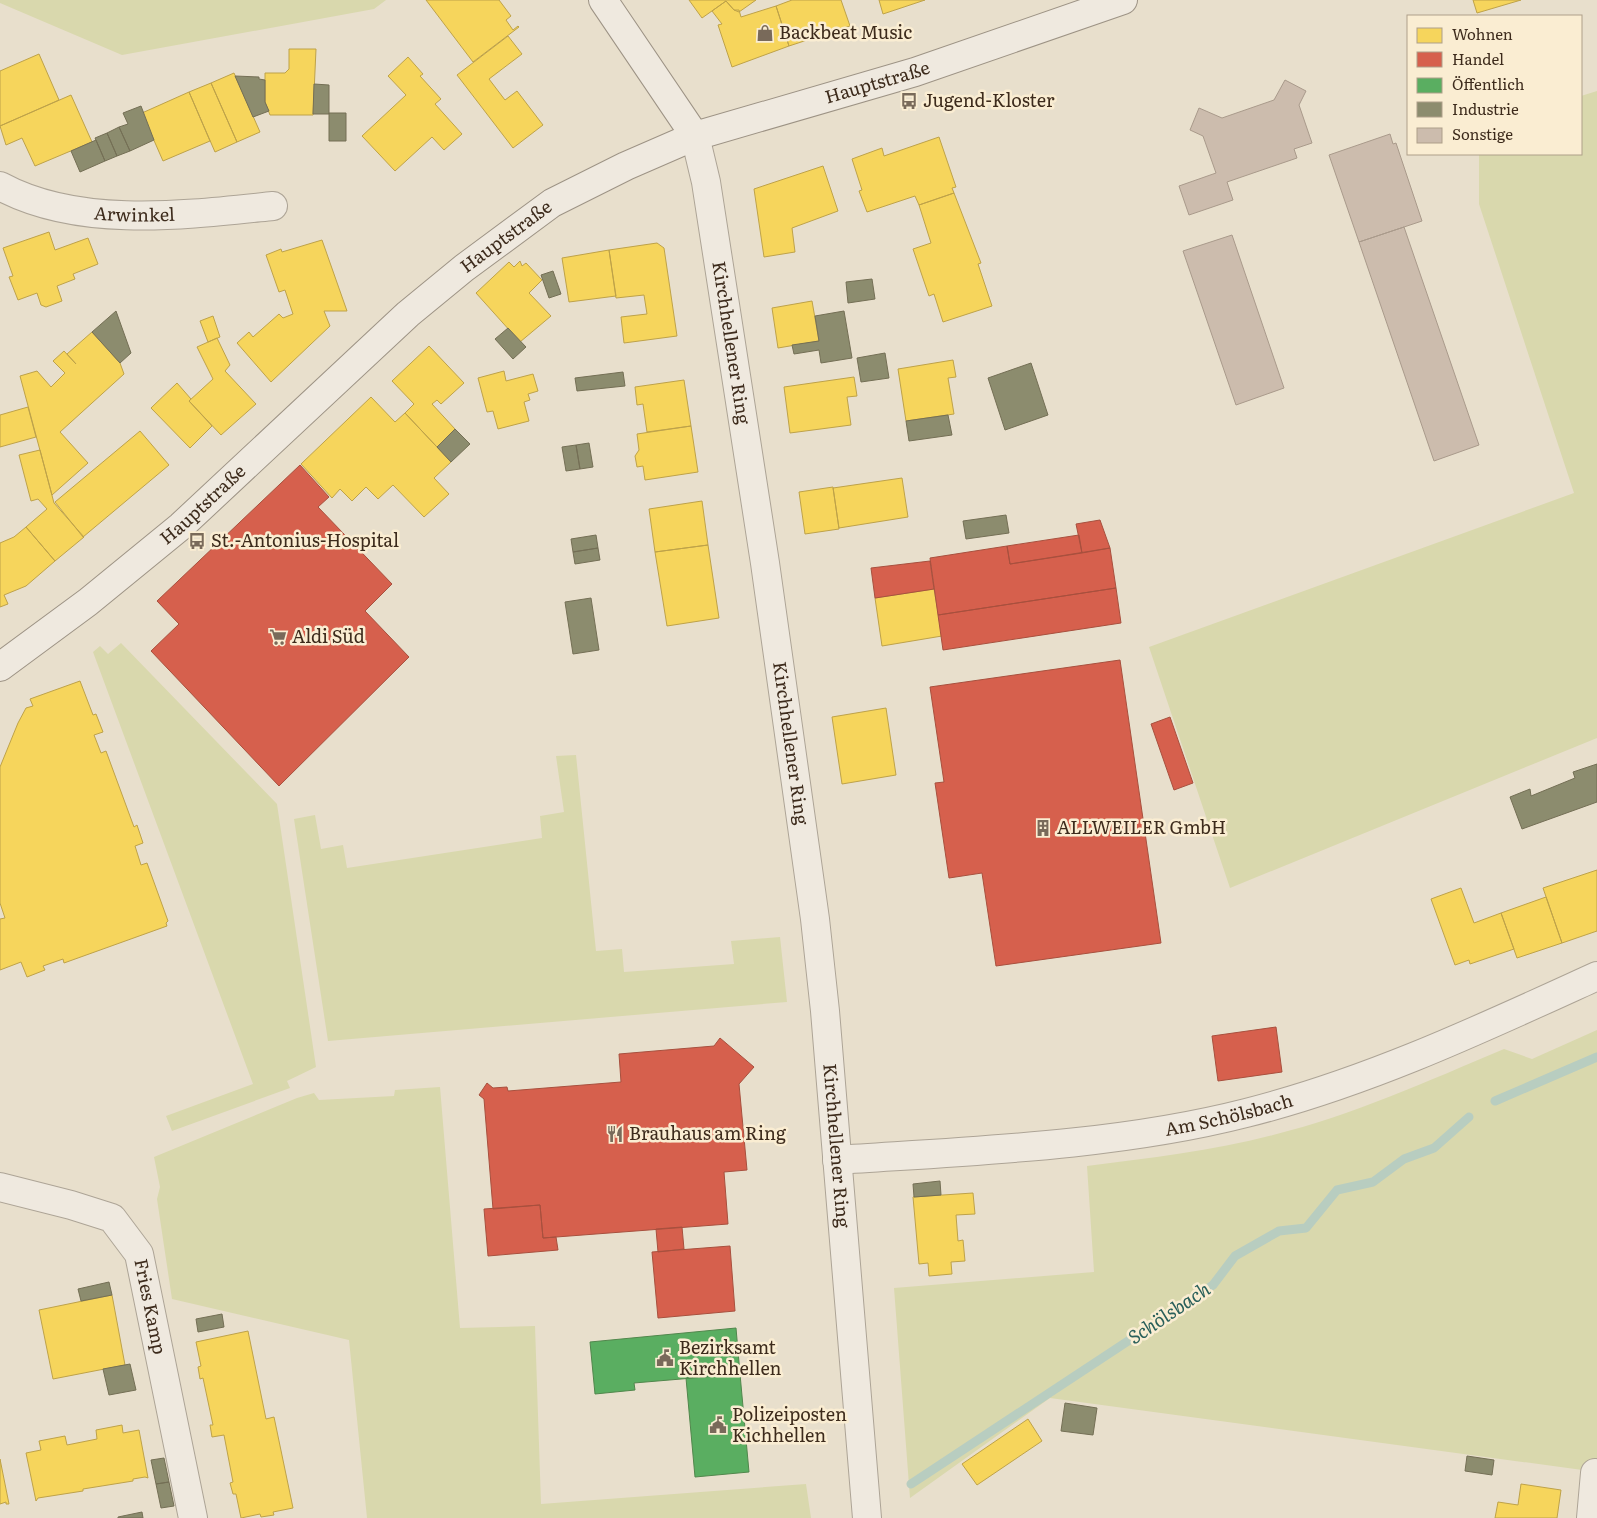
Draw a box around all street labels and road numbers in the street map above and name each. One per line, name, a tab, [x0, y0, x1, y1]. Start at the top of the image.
street label: Hauptstraße	[821, 53, 933, 110]
street label: Hauptstraße	[454, 193, 557, 279]
street label: Arwinkel	[93, 198, 175, 228]
street label: Kirchhellener Ring	[706, 259, 758, 427]
street label: Hauptstraße	[153, 457, 251, 550]
street label: Kirchhellener Ring	[767, 660, 817, 828]
street label: Kirchhellener Ring	[817, 1062, 858, 1230]
street label: Am Schölsbach	[1163, 1086, 1296, 1142]
street label: Fries Kamp	[128, 1256, 174, 1357]

